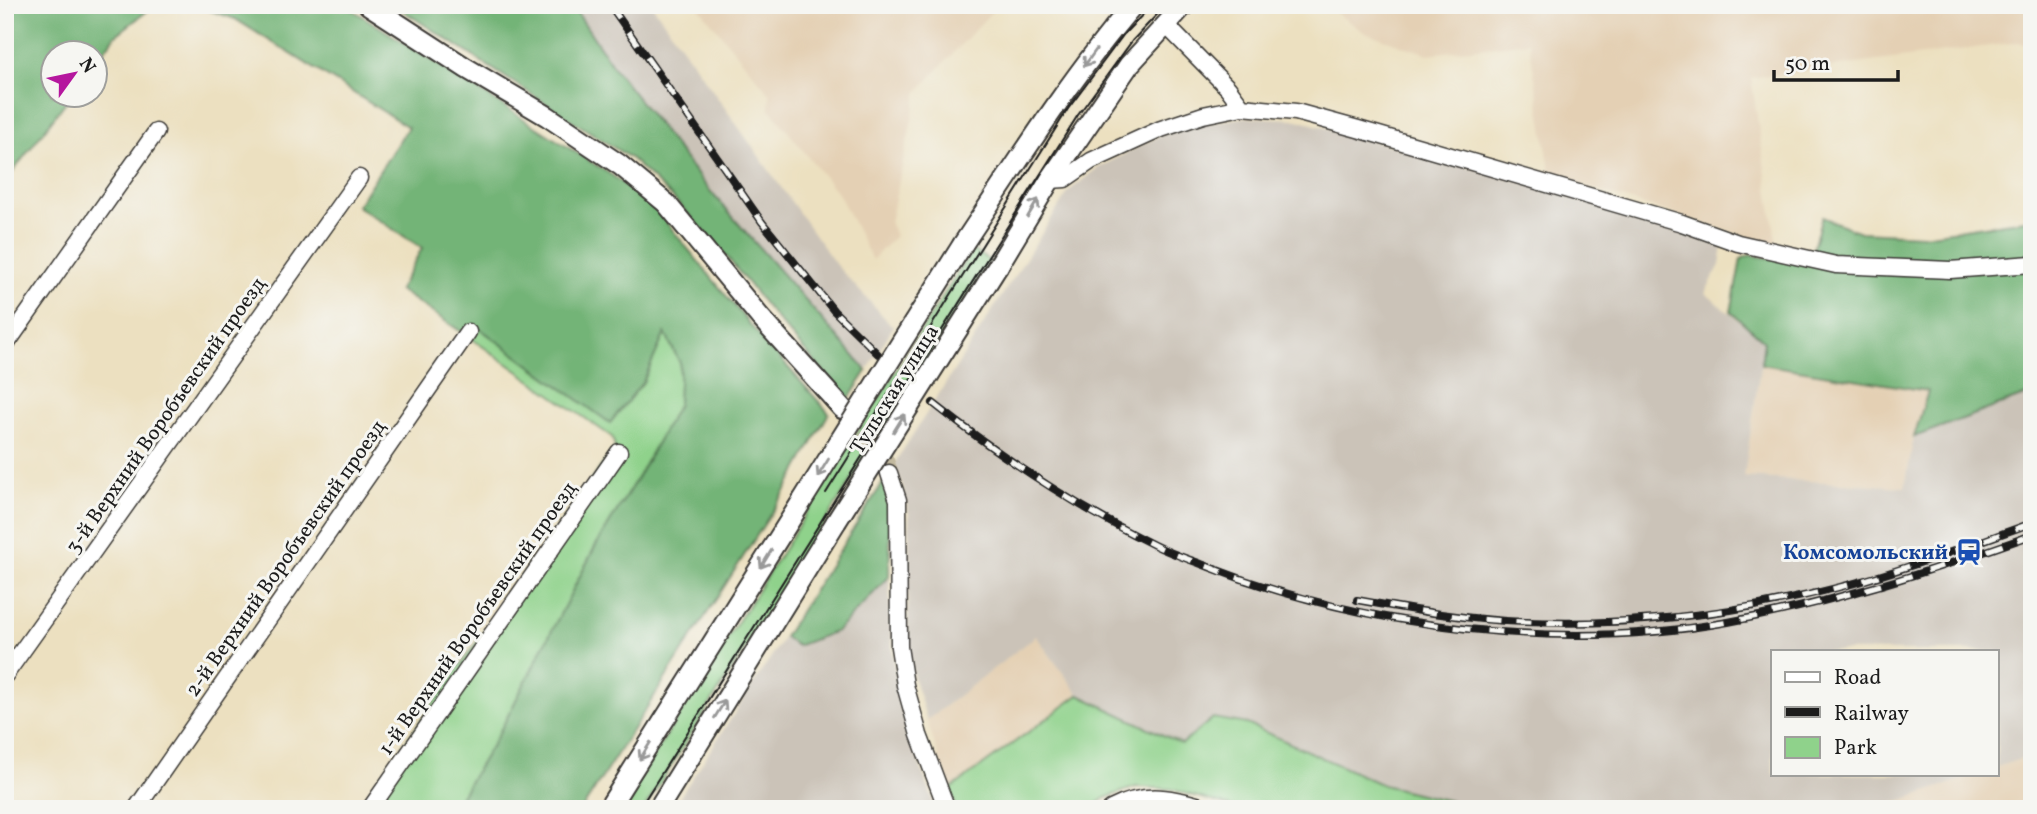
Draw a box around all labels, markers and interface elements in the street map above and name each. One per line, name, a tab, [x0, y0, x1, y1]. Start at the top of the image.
north arrow	[38, 38, 108, 108]
scale bar	[1774, 38, 1899, 82]
one-way arrow	[1083, 48, 1097, 67]
text: 50 m	[1785, 50, 1830, 79]
text: N	[72, 53, 101, 79]
one-way arrow	[1027, 198, 1041, 218]
street label: 3-й Верхний Воробъевский проезд	[59, 272, 273, 560]
street label: Тульская улица	[844, 320, 947, 460]
one-way arrow	[892, 414, 906, 434]
street label: 2-й Верхний Воробъевский проезд	[179, 415, 393, 703]
one-way arrow	[815, 458, 830, 477]
street label: 1-й Верхний Воробъевский проезд	[372, 476, 584, 762]
station icon: Комсомольский	[1954, 537, 1984, 567]
place label: Комсомольский	[1783, 539, 1948, 568]
one-way arrow	[758, 548, 772, 568]
legend	[1771, 650, 1998, 776]
text: Road	[1834, 664, 1881, 693]
one-way arrow	[713, 700, 727, 720]
text: Railway	[1834, 700, 1910, 729]
text: Park	[1834, 734, 1877, 763]
one-way arrow	[637, 741, 652, 760]

